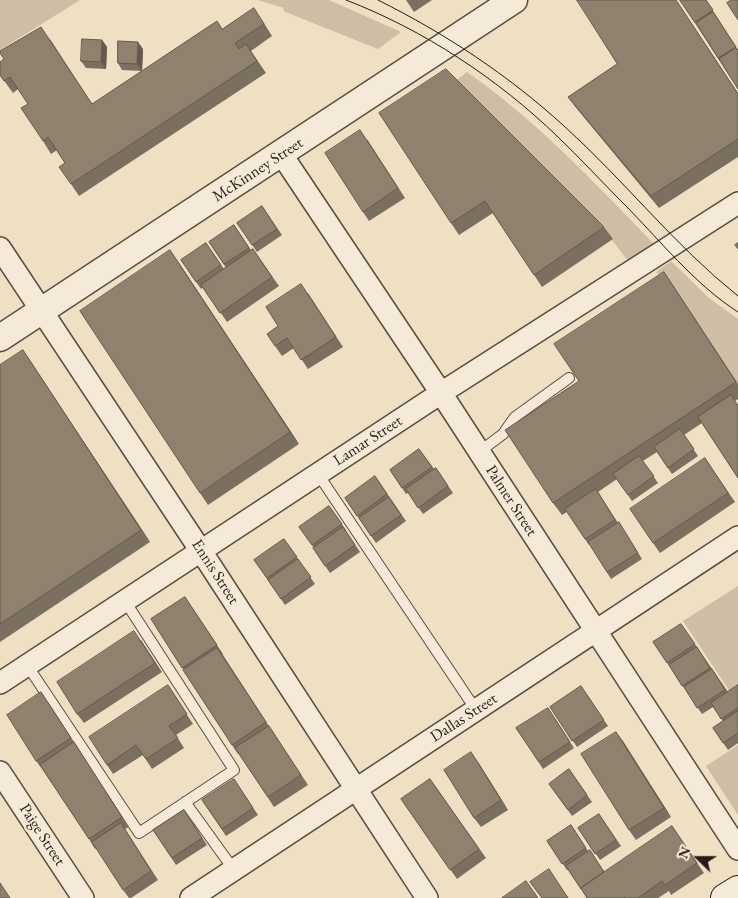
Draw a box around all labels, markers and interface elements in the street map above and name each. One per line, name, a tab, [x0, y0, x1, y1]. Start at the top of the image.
street label: McKinney Street	[209, 134, 307, 206]
street label: Lamar Street	[330, 412, 406, 470]
street label: Palmer Street	[481, 462, 541, 540]
street label: Ennis Street	[187, 536, 243, 608]
street label: Dallas Street	[427, 689, 501, 747]
street label: Paige Street	[15, 800, 69, 870]
north arrow	[673, 833, 723, 883]
text: N	[674, 844, 695, 861]

